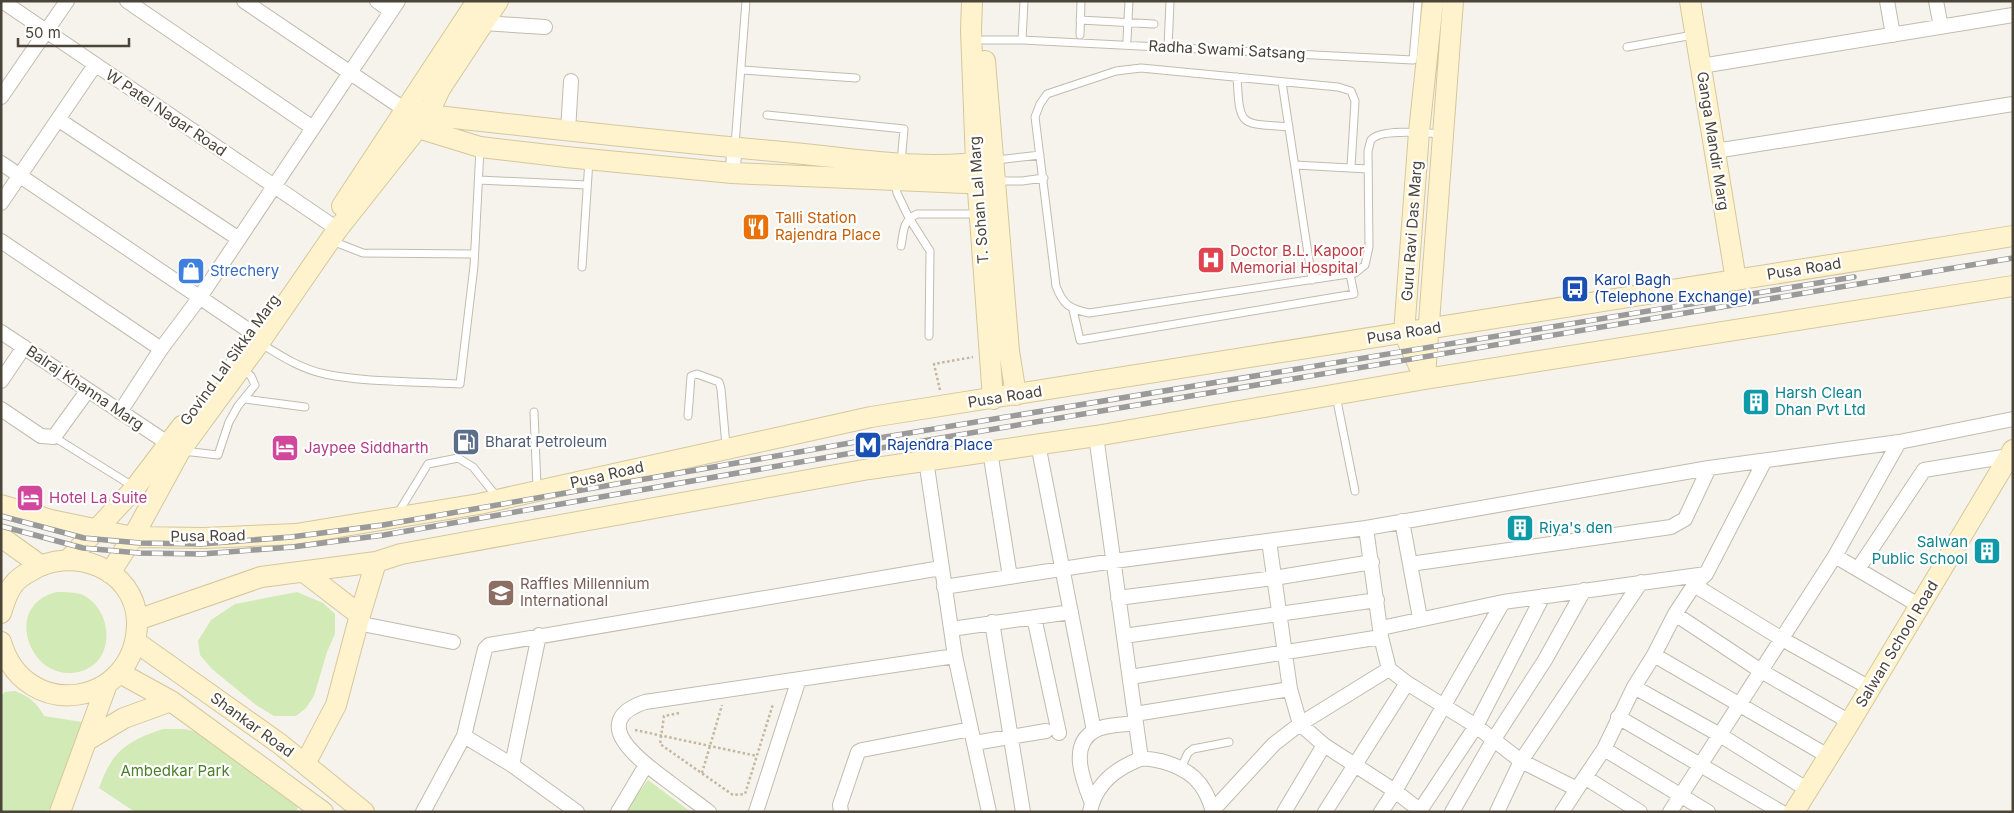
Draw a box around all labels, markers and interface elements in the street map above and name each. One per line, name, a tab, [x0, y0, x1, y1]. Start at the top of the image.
scale bar	[18, 15, 129, 47]
text: 50 m	[25, 23, 61, 42]
street label: Radha Swami Satsang	[1148, 36, 1306, 63]
street label: W Patel Nagar Road	[102, 65, 230, 160]
street label: Ganga Mandir Marg	[1693, 70, 1734, 212]
street label: T. Sohan Lal Marg	[965, 136, 992, 265]
street label: Guru Ravi Das Marg	[1397, 160, 1426, 302]
place label: Talli Station Rajendra Place	[775, 208, 881, 244]
restaurant icon: Talli Station Rajendra Place	[741, 212, 771, 242]
place label: Doctor B.L. Kapoor Memorial Hospital	[1230, 241, 1365, 277]
hospital icon: Doctor B.L. Kapoor Memorial Hospital	[1196, 245, 1226, 275]
street label: Pusa Road	[1765, 253, 1843, 284]
shop icon: Strechery	[176, 256, 206, 286]
place label: Strechery	[210, 261, 280, 280]
place label: Karol Bagh (Telephone Exchange)	[1594, 270, 1753, 306]
bus stop icon: Karol Bagh (Telephone Exchange)	[1560, 274, 1590, 304]
street label: Govind Lal Sikka Marg	[175, 290, 284, 429]
street label: Pusa Road	[1365, 317, 1443, 348]
street label: Balraj Khanna Marg	[23, 341, 148, 434]
street label: Pusa Road	[966, 381, 1044, 412]
place label: Harsh Clean Dhan Pvt Ltd	[1775, 383, 1866, 419]
building icon: Harsh Clean Dhan Pvt Ltd	[1741, 387, 1771, 417]
fuel station icon: Bharat Petroleum	[451, 427, 481, 457]
metro station icon: Rajendra Place	[853, 430, 883, 460]
place label: Bharat Petroleum	[485, 432, 607, 451]
hotel icon: Jaypee Siddharth	[270, 433, 300, 463]
place label: Rajendra Place	[887, 435, 993, 454]
place label: Jaypee Siddharth	[304, 438, 429, 457]
street label: Pusa Road	[568, 457, 646, 492]
hotel icon: Hotel La Suite	[15, 483, 45, 513]
place label: Hotel La Suite	[49, 488, 147, 507]
building icon: Riya's den	[1505, 513, 1535, 543]
place label: Riya's den	[1539, 518, 1613, 537]
street label: Pusa Road	[170, 525, 246, 546]
place label: Salwan Public School	[1872, 532, 1968, 568]
building icon: Salwan Public School	[1972, 536, 2002, 566]
place label: Raffles Millennium International	[520, 574, 650, 610]
street label: Salwan School Road	[1851, 577, 1942, 711]
school or university icon: Raffles Millennium International	[486, 578, 516, 608]
street label: Shankar Road	[207, 688, 298, 761]
park label: Ambedkar Park	[120, 761, 230, 780]

